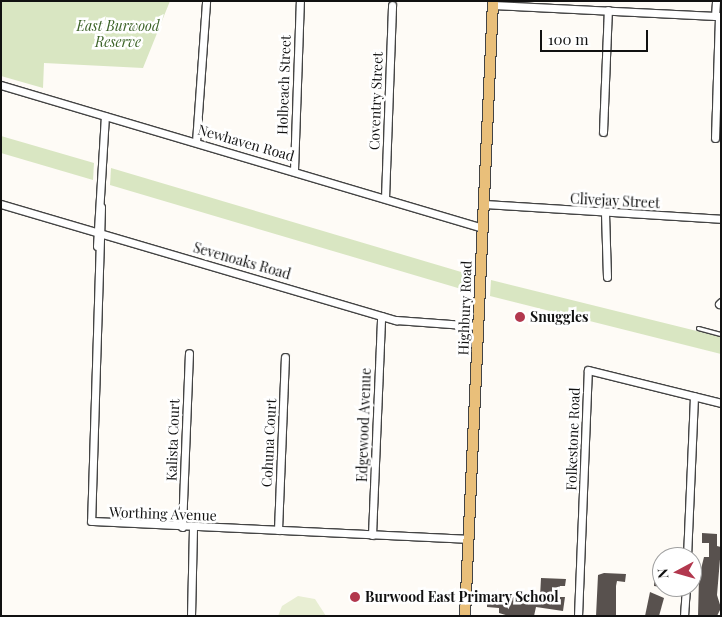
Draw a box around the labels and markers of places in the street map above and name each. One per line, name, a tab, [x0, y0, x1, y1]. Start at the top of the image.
place label: Snuggles	[530, 309, 588, 325]
marker: Snuggles	[514, 311, 526, 323]
place label: Burwood East Primary School	[365, 589, 559, 605]
marker: Burwood East Primary School	[349, 591, 361, 603]

